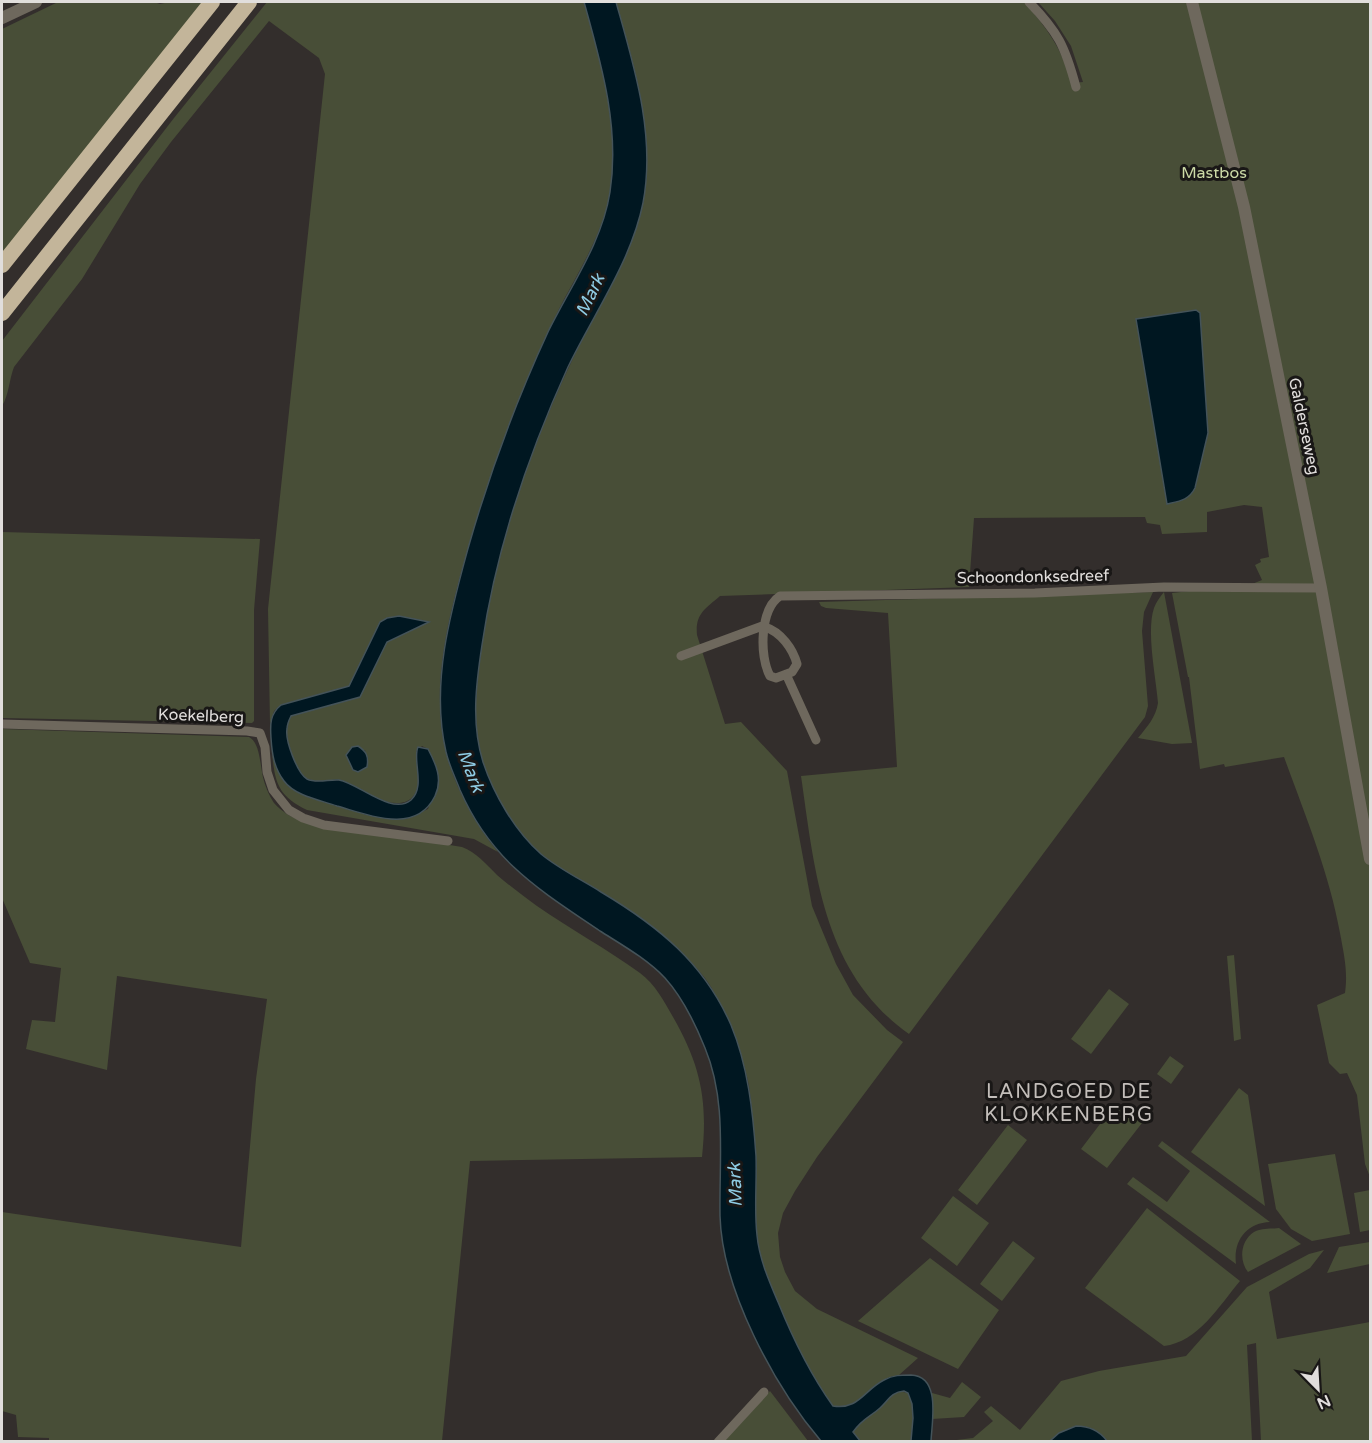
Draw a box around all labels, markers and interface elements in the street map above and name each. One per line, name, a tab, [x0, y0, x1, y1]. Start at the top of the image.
park label: Mastbos	[1181, 163, 1247, 183]
water label: Mark	[571, 269, 610, 320]
street label: Galderseweg	[1284, 376, 1324, 477]
street label: Schoondonksedreef	[957, 566, 1110, 588]
street label: Koekelberg	[158, 705, 244, 727]
water label: Mark	[453, 746, 490, 797]
district label: LANDGOED DE KLOKKENBERG	[984, 1080, 1154, 1127]
water label: Mark	[723, 1161, 747, 1207]
north arrow	[1288, 1359, 1348, 1419]
text: N	[1314, 1390, 1334, 1414]

